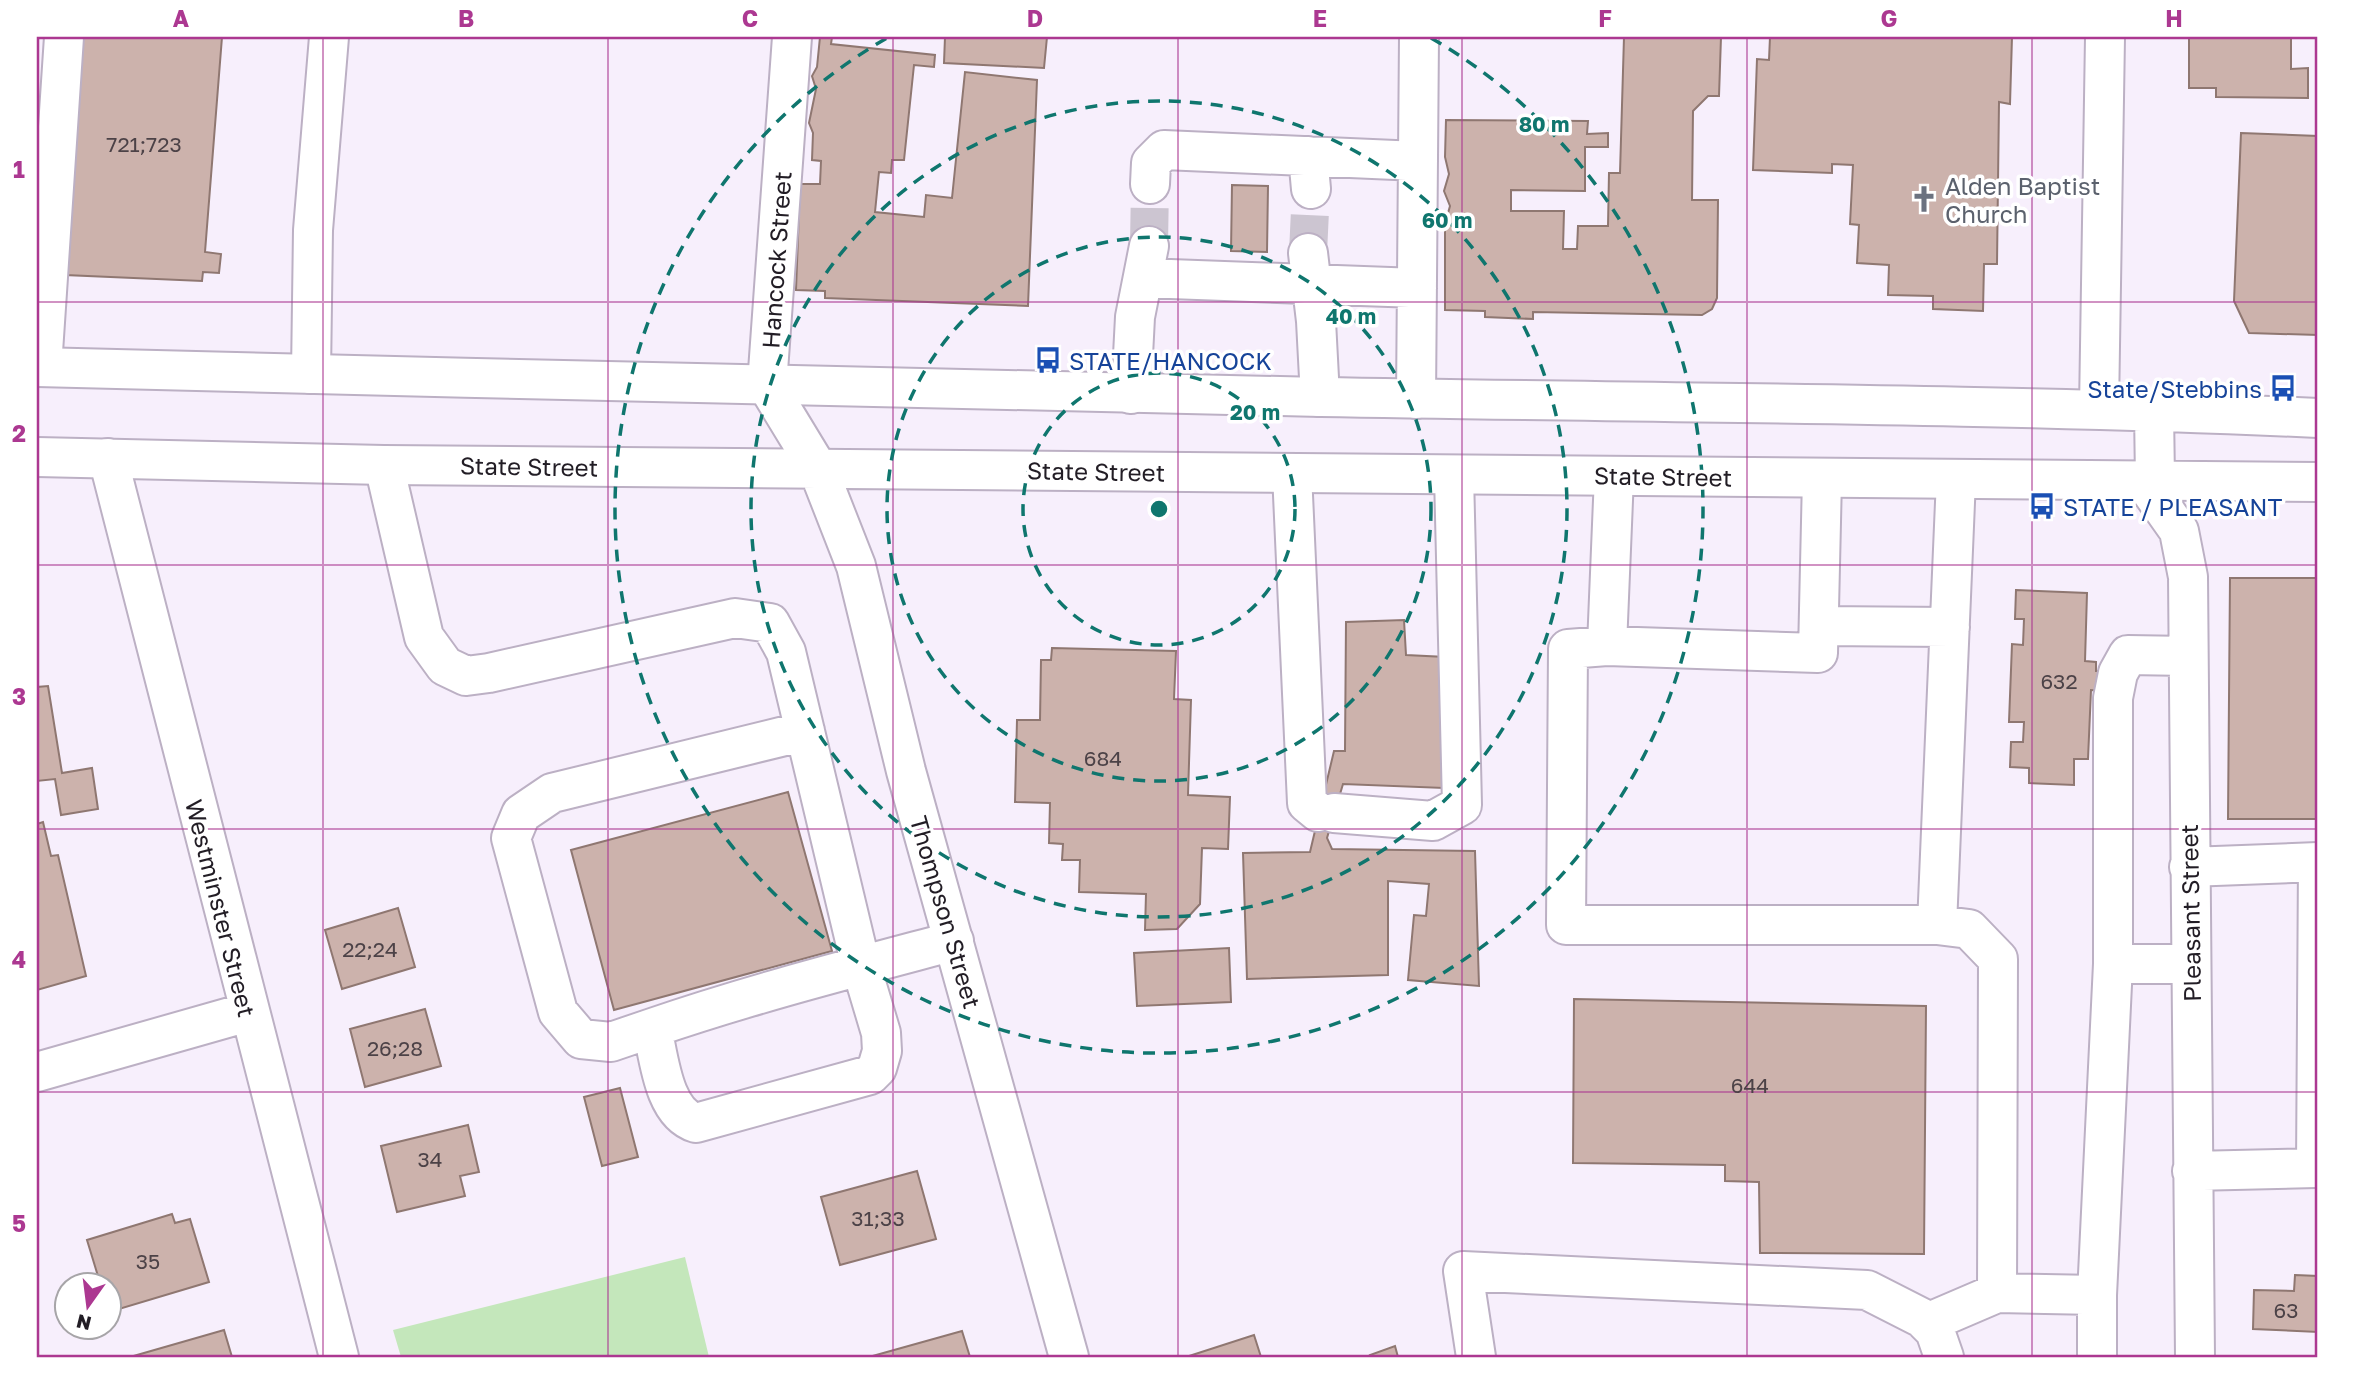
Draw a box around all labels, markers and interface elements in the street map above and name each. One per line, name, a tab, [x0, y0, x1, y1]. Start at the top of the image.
text: A	[173, 4, 190, 32]
text: B	[458, 4, 474, 32]
text: C	[742, 4, 758, 32]
text: D	[1027, 4, 1043, 32]
text: E	[1313, 4, 1327, 32]
text: F	[1598, 4, 1612, 32]
text: G	[1881, 4, 1897, 32]
text: H	[2165, 4, 2183, 32]
text: 80 m	[1519, 111, 1569, 137]
house number: 721;723	[106, 131, 182, 157]
text: 1	[13, 155, 25, 183]
street label: Hancock Street	[755, 170, 797, 350]
place label: Alden Baptist Church	[1945, 171, 2100, 228]
church icon: Alden Baptist Church	[1909, 184, 1939, 214]
text: 60 m	[1422, 207, 1472, 233]
text: 40 m	[1326, 303, 1376, 329]
bus stop icon: STATE/HANCOCK	[1033, 345, 1063, 375]
place label: STATE/HANCOCK	[1069, 346, 1272, 375]
bus stop icon: State/Stebbins	[2268, 373, 2298, 403]
place label: State/Stebbins	[2087, 374, 2262, 403]
text: 20 m	[1230, 399, 1280, 425]
text: 2	[12, 419, 26, 447]
street label: State Street	[460, 450, 598, 482]
street label: State Street	[1027, 455, 1165, 487]
street label: State Street	[1594, 460, 1732, 492]
bus stop icon: STATE / PLEASANT	[2027, 491, 2057, 521]
place label: STATE / PLEASANT	[2063, 492, 2283, 521]
centre of rings	[1147, 497, 1171, 521]
house number: 632	[2040, 668, 2078, 694]
text: 3	[12, 682, 26, 710]
house number: 684	[1084, 745, 1122, 771]
street label: Westminster Street	[180, 796, 262, 1020]
street label: Thompson Street	[905, 812, 987, 1012]
street label: Pleasant Street	[2174, 824, 2206, 1002]
house number: 22;24	[342, 936, 398, 962]
text: 4	[12, 945, 26, 973]
house number: 26;28	[367, 1035, 423, 1061]
house number: 644	[1731, 1072, 1769, 1098]
house number: 34	[417, 1146, 443, 1172]
house number: 31;33	[851, 1205, 905, 1231]
text: 5	[12, 1209, 26, 1237]
house number: 35	[136, 1248, 160, 1274]
north arrow	[52, 1272, 122, 1342]
house number: 63	[2274, 1297, 2299, 1323]
text: N	[74, 1310, 94, 1336]

